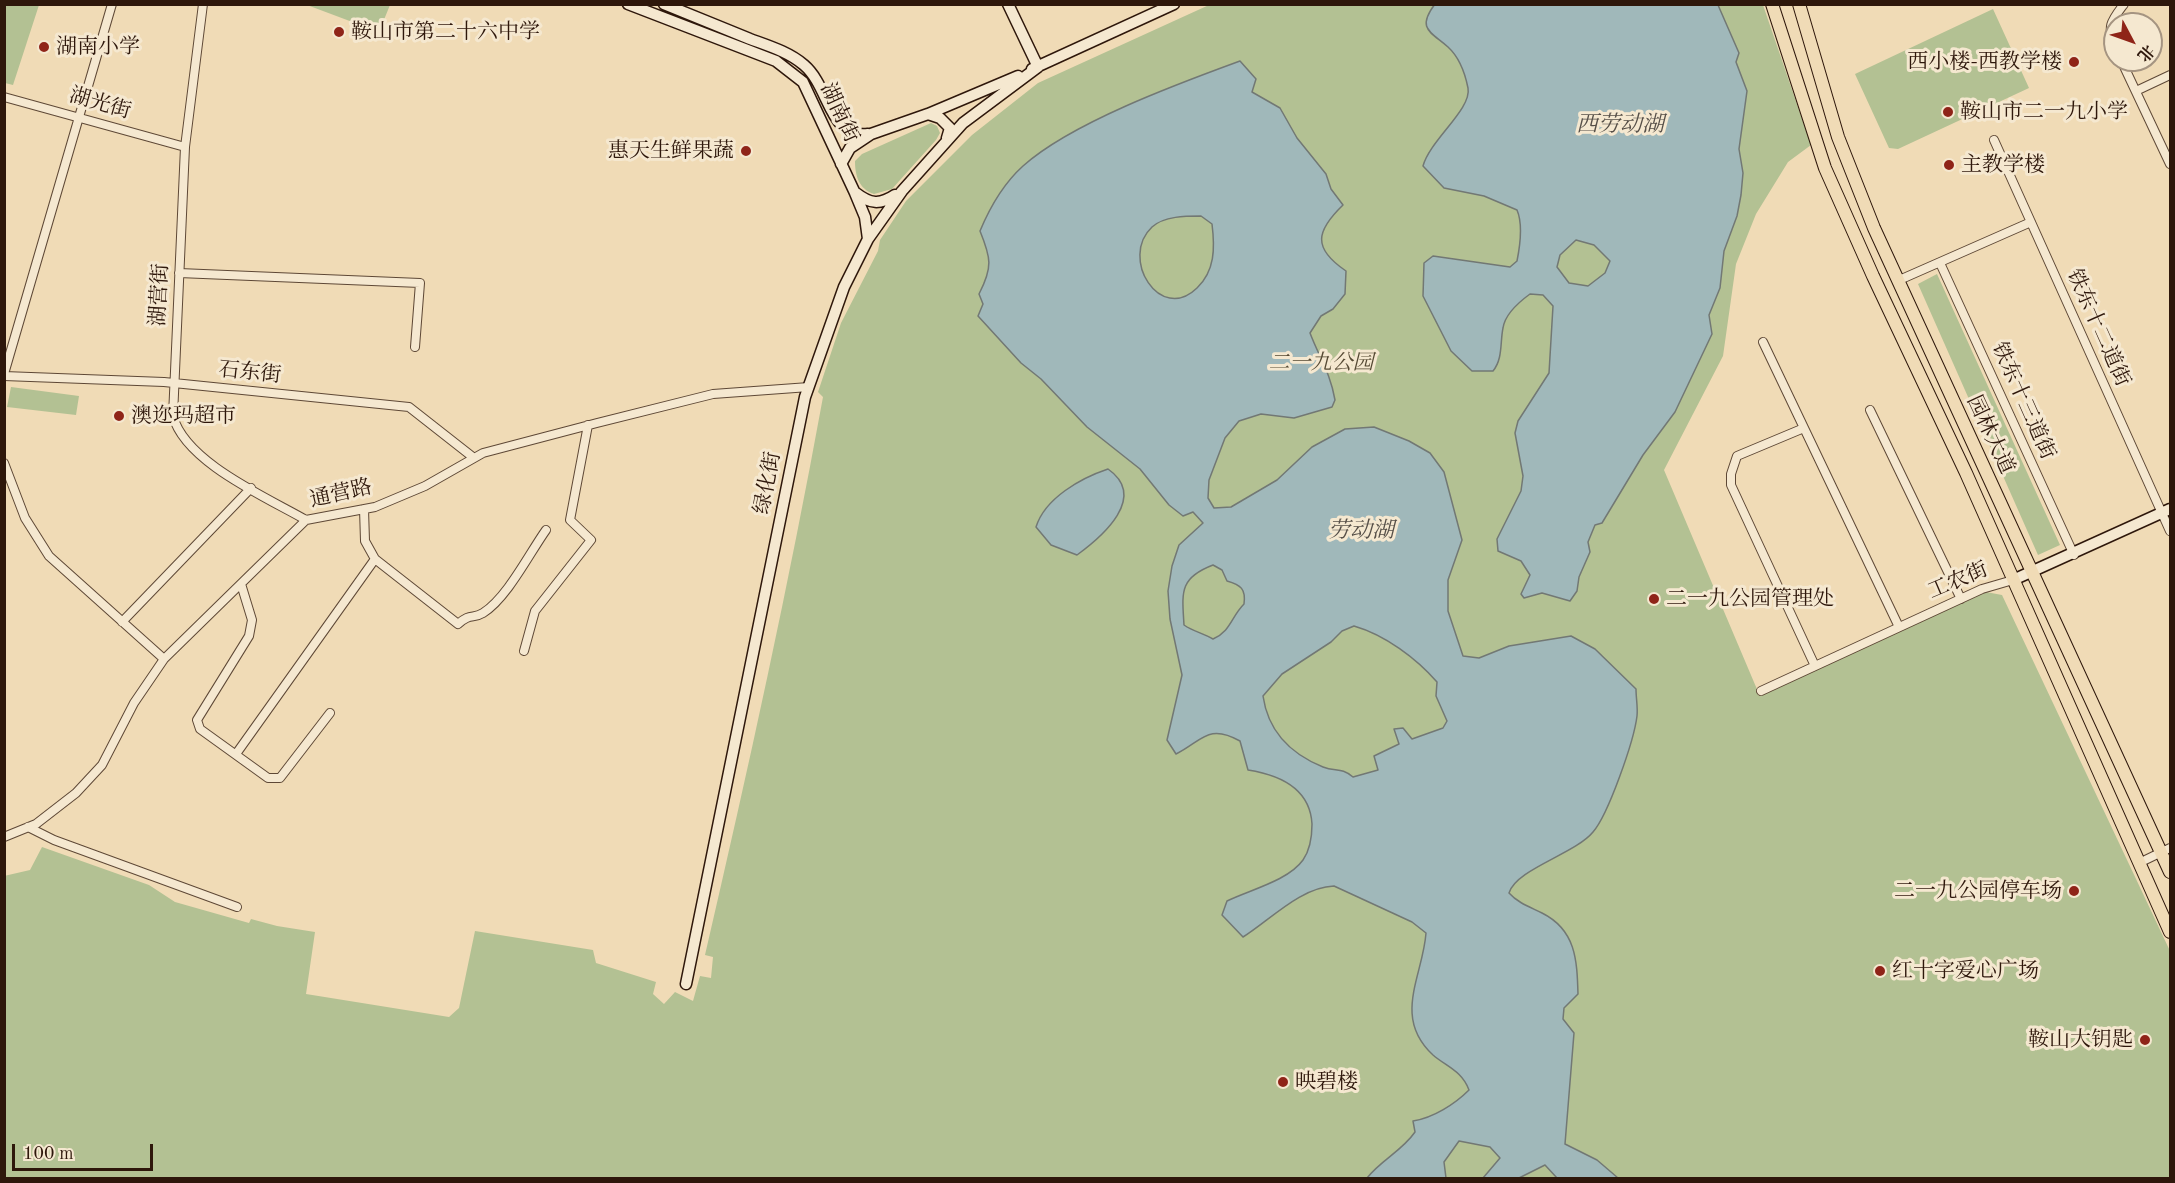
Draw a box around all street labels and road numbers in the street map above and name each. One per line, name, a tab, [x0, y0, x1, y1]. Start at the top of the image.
street label: 湖南街	[814, 79, 864, 147]
street label: 湖光街	[66, 83, 134, 125]
street label: 湖营街	[146, 263, 174, 327]
street label: 铁东十二道街	[2061, 265, 2135, 391]
street label: 铁东十三道街	[1986, 338, 2060, 464]
street label: 石东街	[217, 357, 283, 389]
street label: 园林大道	[1961, 392, 2019, 478]
street label: 绿化街	[750, 450, 786, 516]
street label: 通营路	[307, 475, 375, 513]
street label: 工农街	[1924, 557, 1992, 605]

